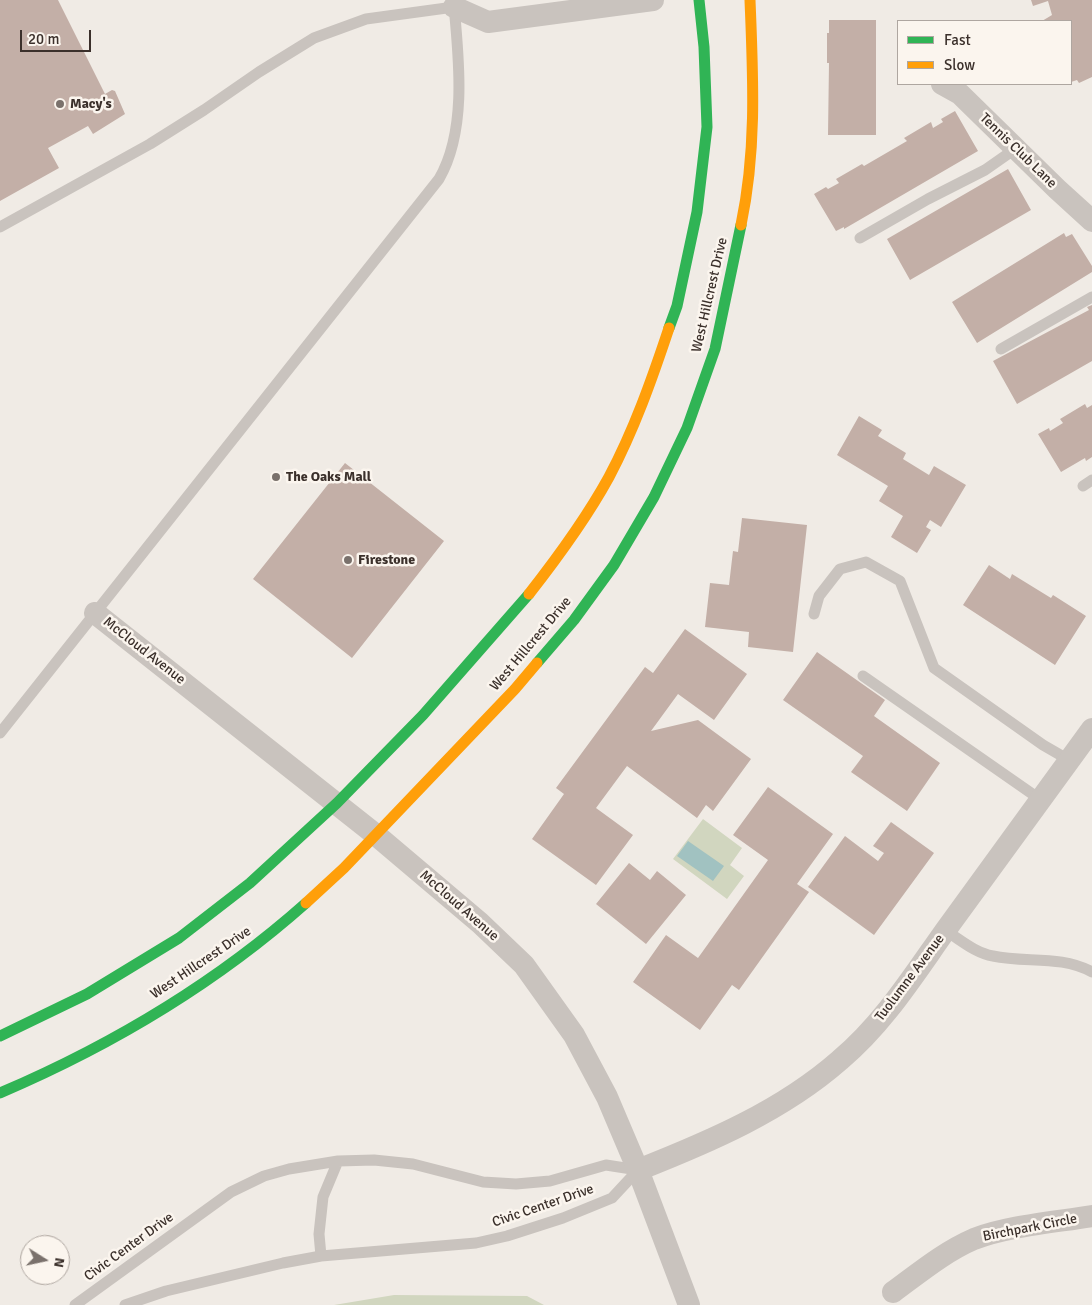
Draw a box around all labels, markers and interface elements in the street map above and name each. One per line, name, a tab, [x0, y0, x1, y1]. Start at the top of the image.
scale bar	[22, 20, 94, 52]
legend	[897, 20, 1072, 85]
text: 20 m	[28, 30, 59, 48]
text: Fast	[944, 31, 971, 49]
text: Slow	[944, 56, 975, 74]
place label: Macy's	[70, 96, 112, 112]
marker: Macy's	[54, 98, 66, 110]
street label: Tennis Club Lane	[976, 110, 1060, 192]
street label: West Hillcrest Drive	[689, 236, 731, 354]
place label: The Oaks Mall	[286, 469, 371, 485]
marker: The Oaks Mall	[270, 471, 282, 483]
place label: Firestone	[358, 552, 415, 568]
marker: Firestone	[342, 554, 354, 566]
street label: West Hillcrest Drive	[487, 594, 575, 694]
street label: McCloud Avenue	[100, 614, 188, 688]
street label: McCloud Avenue	[416, 867, 502, 945]
street label: West Hillcrest Drive	[148, 923, 254, 1003]
street label: Tuolumne Avenue	[872, 931, 948, 1025]
street label: Civic Center Drive	[490, 1181, 596, 1231]
street label: Civic Center Drive	[81, 1209, 177, 1285]
street label: Birchpark Circle	[981, 1211, 1079, 1245]
north arrow	[20, 1235, 70, 1285]
text: N	[50, 1256, 68, 1269]

